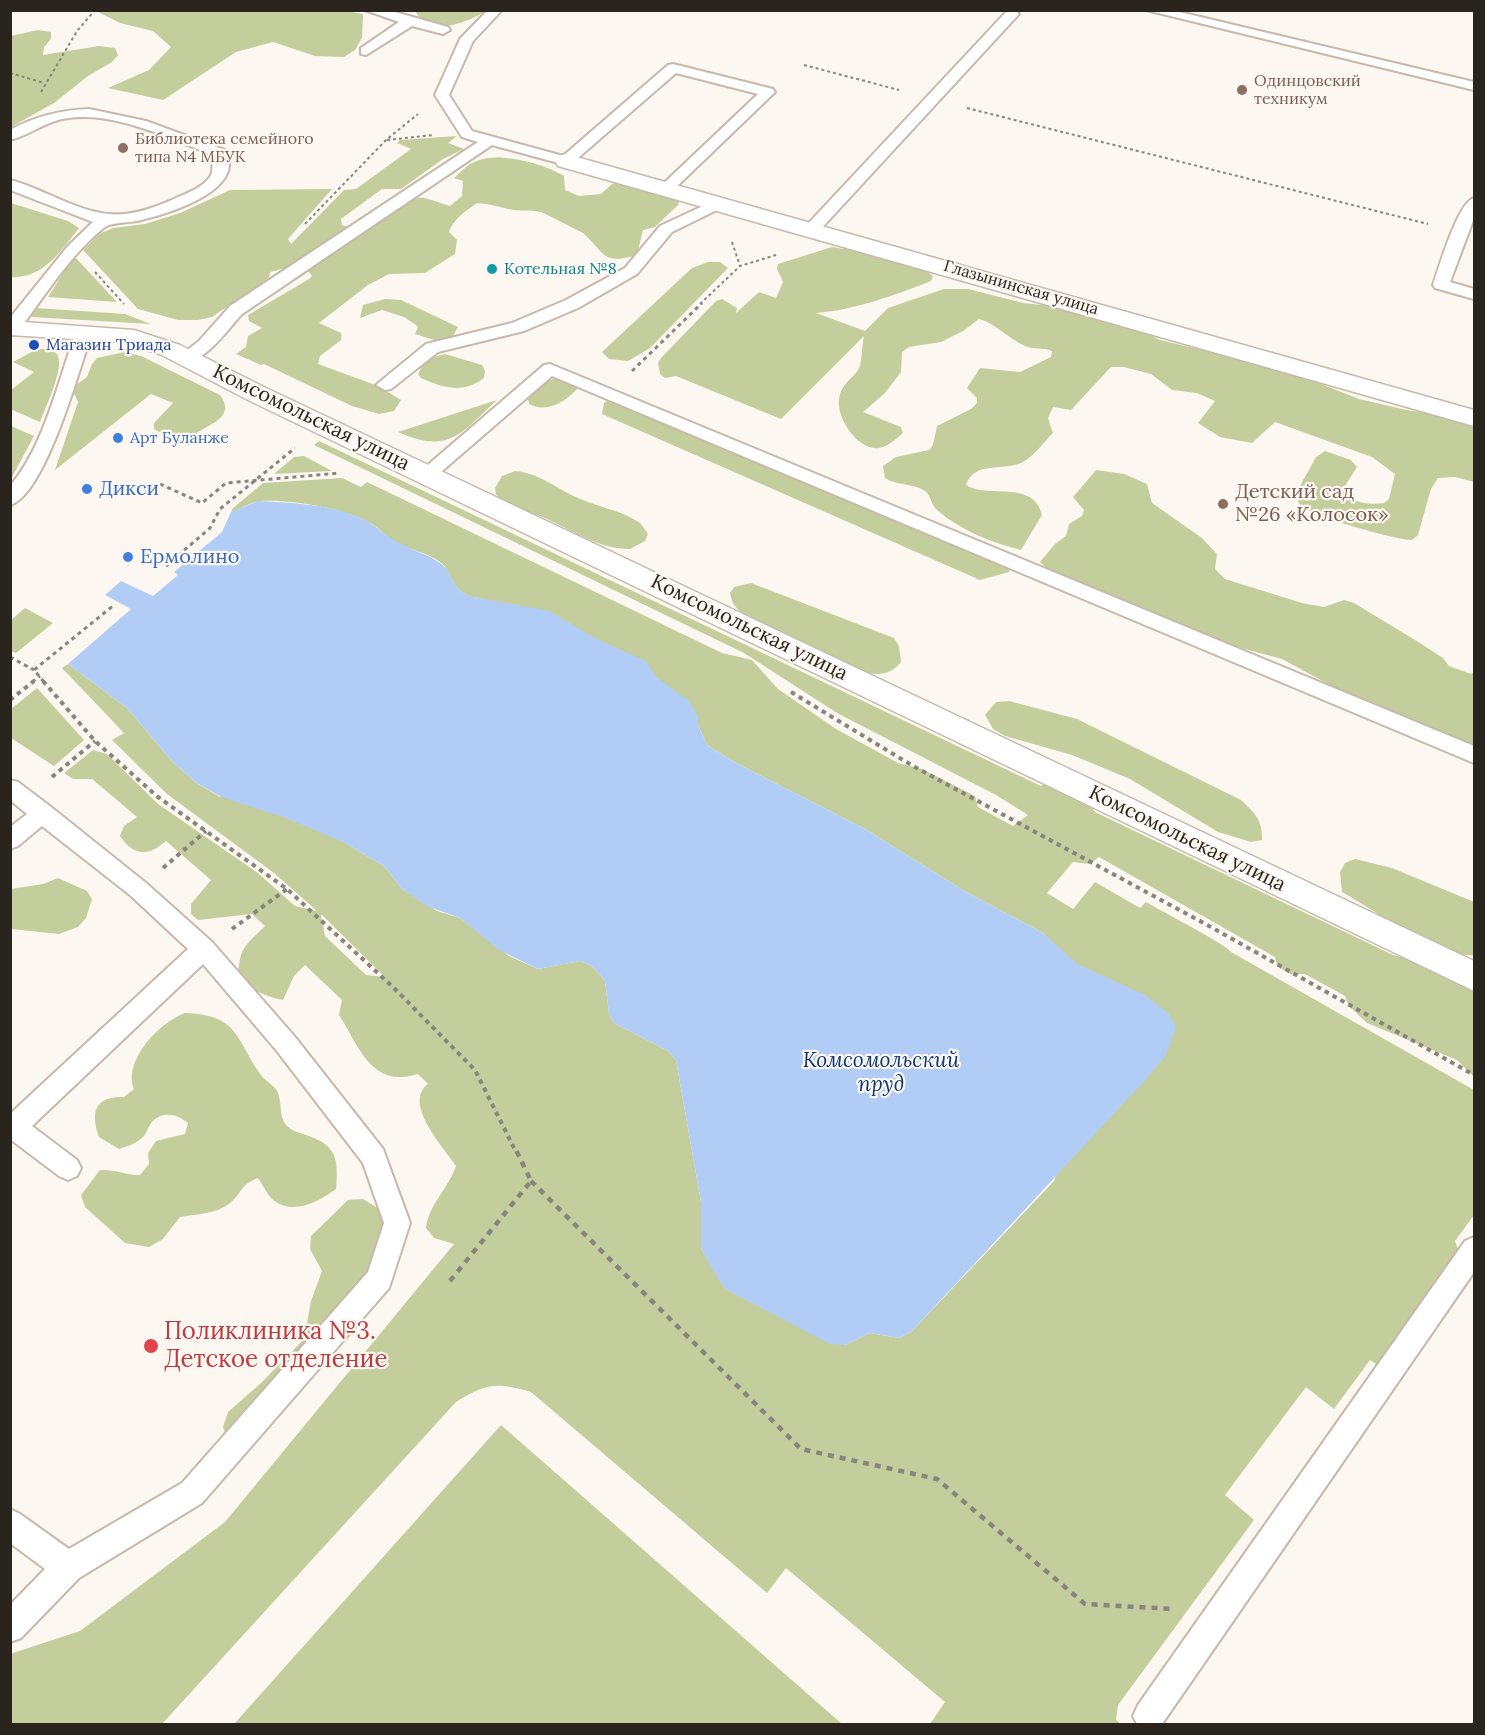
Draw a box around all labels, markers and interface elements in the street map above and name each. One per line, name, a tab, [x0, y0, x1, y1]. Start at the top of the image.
place label: Одинцовский техникум	[1254, 71, 1361, 109]
marker: Одинцовский техникум	[1235, 83, 1249, 97]
place label: Библиотека семейного типа N4 МБУК	[135, 129, 313, 167]
marker: Библиотека семейного типа N4 МБУК	[116, 141, 130, 155]
street label: Глазынинская улица	[941, 257, 1101, 319]
place label: Котельная №8	[504, 259, 617, 279]
marker: Котельная №8	[485, 262, 499, 276]
place label: Магазин Триада	[46, 335, 172, 355]
marker: Магазин Триада	[27, 338, 41, 352]
street label: Комсомольская улица	[209, 360, 413, 476]
place label: Арт Буланже	[130, 428, 229, 448]
marker: Арт Буланже	[111, 431, 125, 445]
place label: Дикси	[99, 477, 159, 501]
place label: Детский сад №26 «Колосок»	[1235, 480, 1388, 527]
marker: Дикси	[80, 482, 94, 496]
marker: Детский сад №26 «Колосок»	[1216, 497, 1230, 511]
place label: Ермолино	[140, 545, 239, 569]
marker: Ермолино	[121, 550, 135, 564]
street label: Комсомольская улица	[647, 570, 851, 686]
street label: Комсомольская улица	[1085, 781, 1289, 897]
water label: Комсомольский пруд	[803, 1048, 959, 1098]
place label: Поликлиника №3. Детское отделение	[164, 1318, 388, 1374]
marker: Поликлиника №3. Детское отделение	[142, 1337, 160, 1355]

